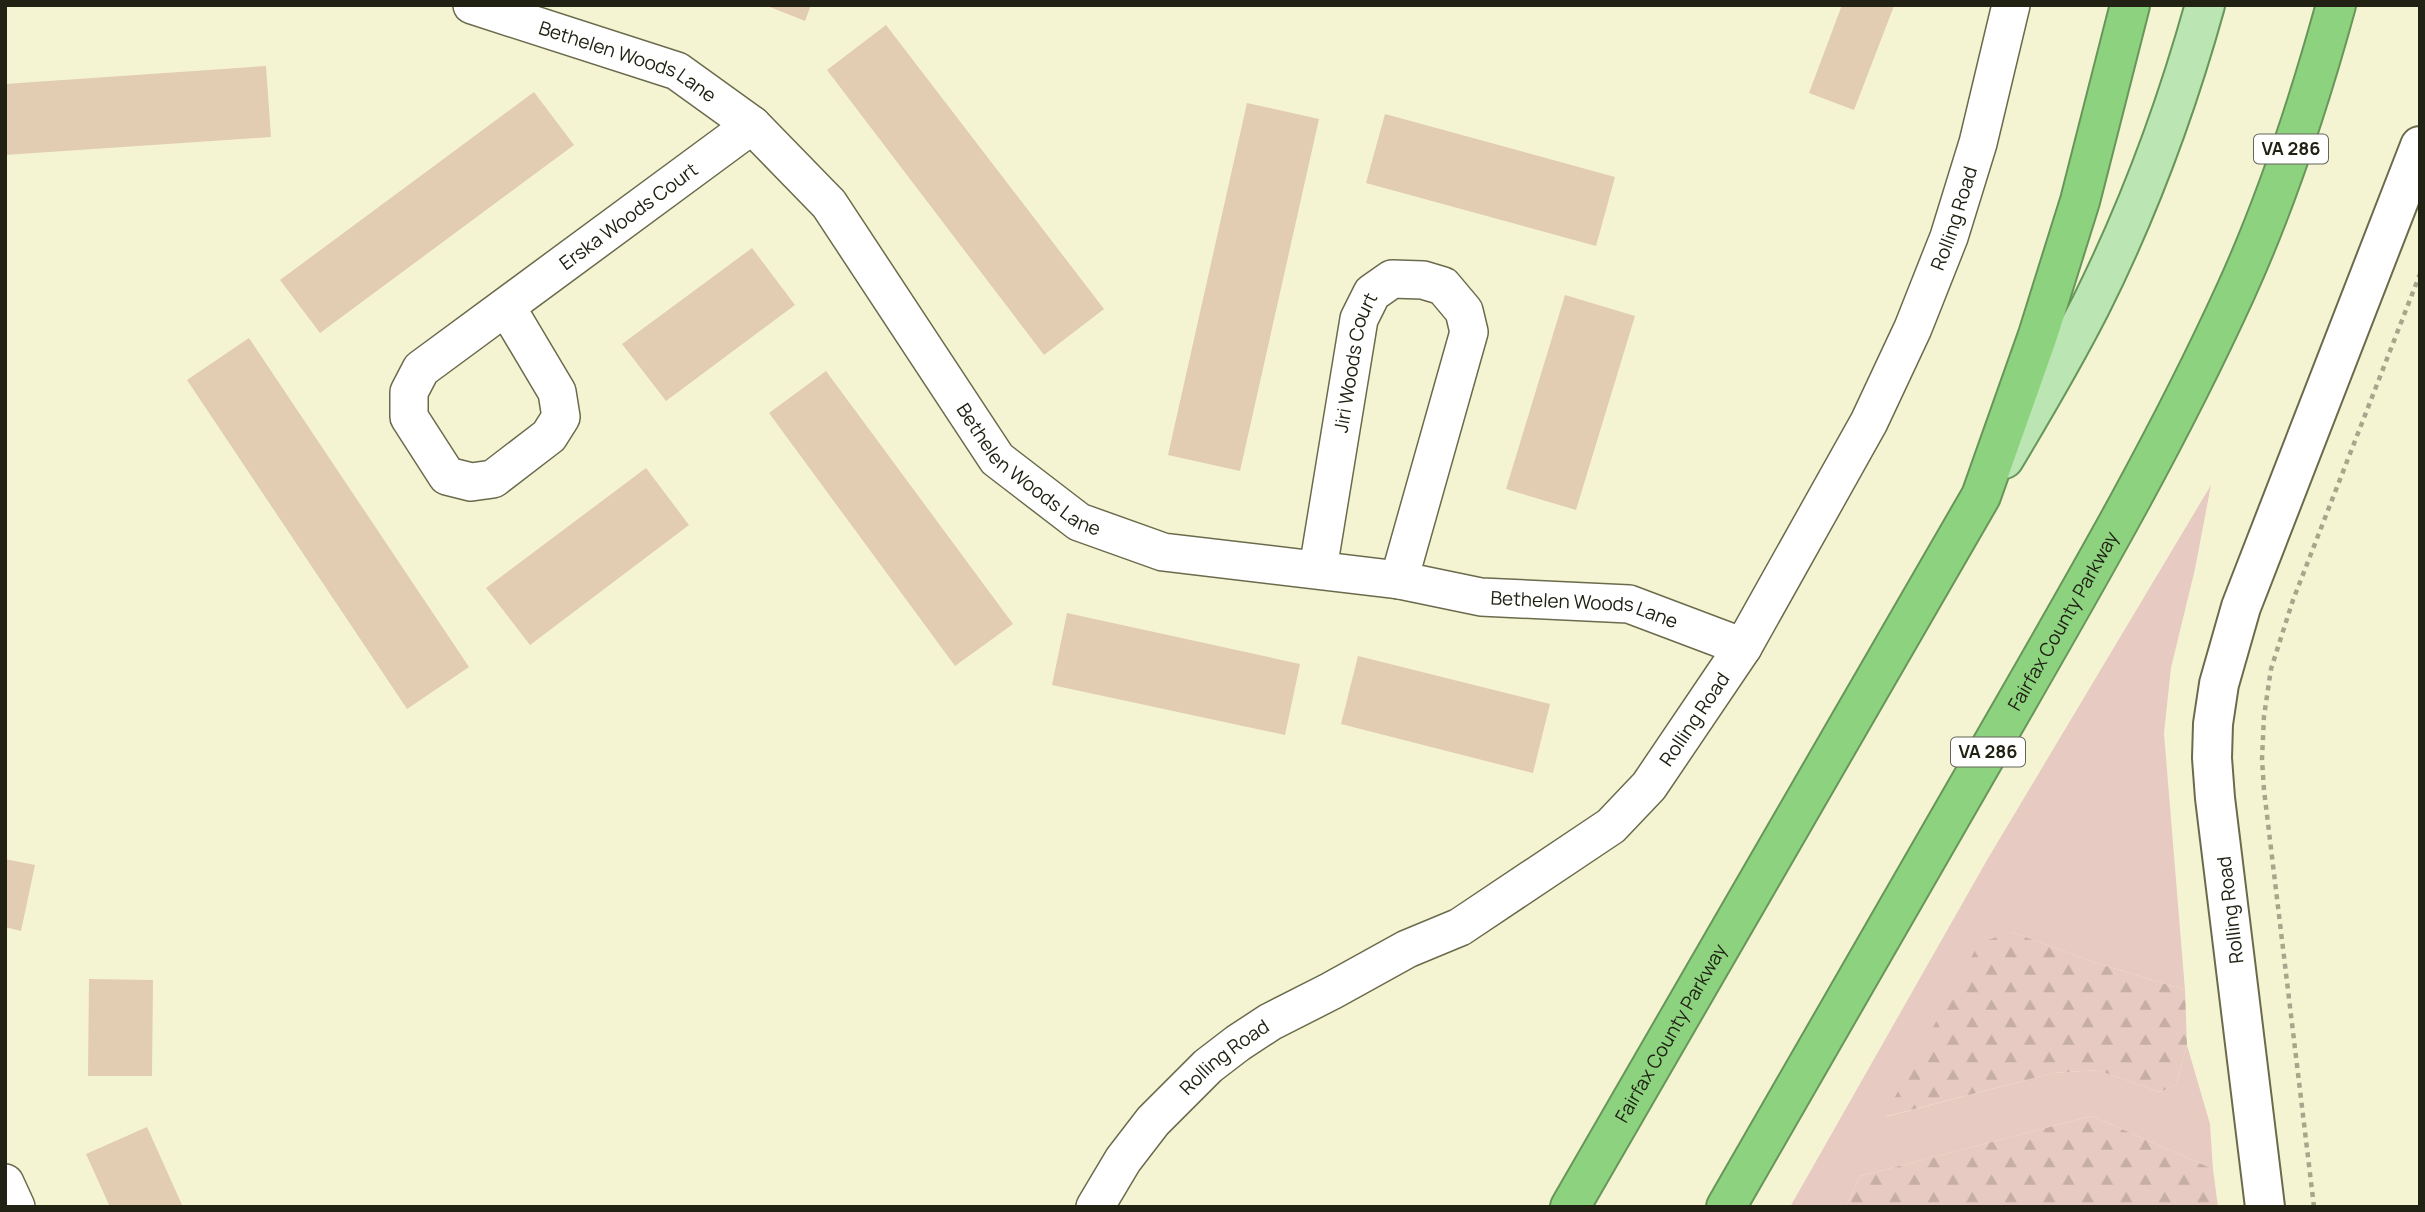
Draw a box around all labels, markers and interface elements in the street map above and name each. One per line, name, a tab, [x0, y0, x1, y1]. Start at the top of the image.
street label: Bethelen Woods Lane	[536, 14, 722, 108]
road number: VA 286	[2254, 134, 2328, 164]
street label: Erska Woods Court	[554, 156, 703, 276]
street label: Rolling Road	[1924, 163, 1983, 274]
street label: Jiri Woods Court	[1328, 288, 1383, 435]
street label: Bethelen Woods Lane	[951, 398, 1104, 542]
street label: Fairfax County Parkway	[2001, 526, 2124, 715]
street label: Bethelen Woods Lane	[1490, 584, 1682, 634]
street label: Rolling Road	[1653, 667, 1735, 771]
road number: VA 286	[1951, 738, 2025, 766]
street label: Rolling Road	[2211, 855, 2249, 965]
street label: Fairfax County Parkway	[1609, 939, 1733, 1127]
street label: Rolling Road	[1174, 1013, 1274, 1100]

